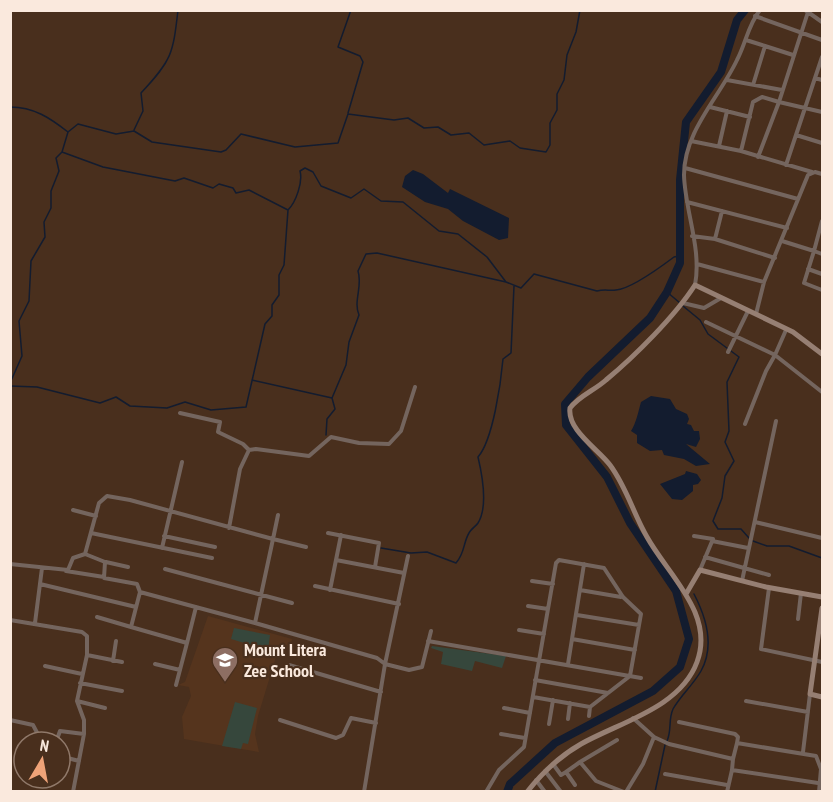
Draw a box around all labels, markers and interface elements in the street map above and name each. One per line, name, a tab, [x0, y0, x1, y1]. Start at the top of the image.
place label: Mount Litera Zee School	[244, 638, 326, 682]
school or university icon: Mount Litera Zee School	[210, 645, 240, 683]
north arrow	[12, 730, 72, 790]
text: N	[39, 735, 51, 756]

